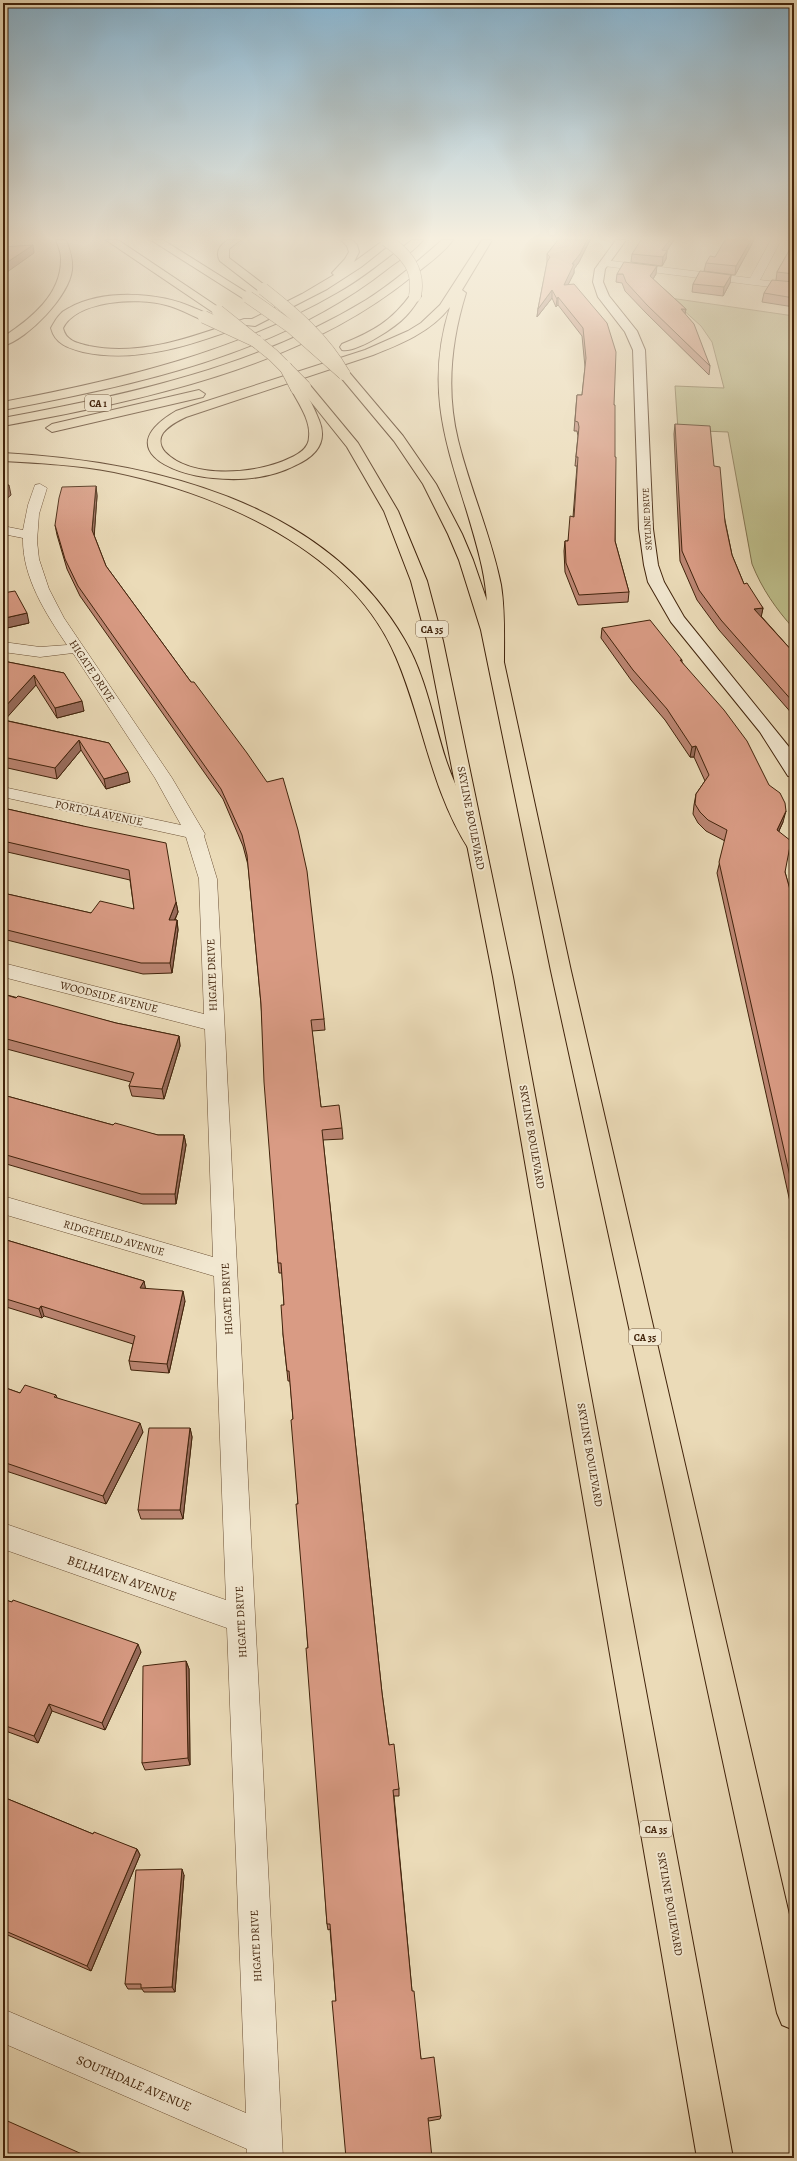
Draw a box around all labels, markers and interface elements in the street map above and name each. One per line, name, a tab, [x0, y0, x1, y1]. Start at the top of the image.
road number: CA 1	[85, 395, 111, 411]
street label: SKYLINE DRIVE	[639, 488, 655, 550]
road number: CA 35	[416, 621, 448, 637]
street label: HIGATE DRIVE	[66, 637, 118, 705]
street label: SKYLINE BOULEVARD	[454, 765, 488, 871]
street label: PORTOLA AVENUE	[54, 796, 144, 830]
street label: HIGATE DRIVE	[203, 939, 221, 1011]
street label: WOODSIDE AVENUE	[58, 977, 159, 1016]
street label: SKYLINE BOULEVARD	[515, 1084, 549, 1190]
street label: RIDGEFIELD AVENUE	[62, 1216, 166, 1260]
street label: HIGATE DRIVE	[218, 1263, 236, 1335]
road number: CA 35	[629, 1329, 661, 1345]
street label: SKYLINE BOULEVARD	[573, 1402, 607, 1508]
street label: BELHAVEN AVENUE	[65, 1551, 179, 1605]
street label: HIGATE DRIVE	[232, 1586, 250, 1658]
road number: CA 35	[640, 1821, 672, 1837]
street label: SKYLINE BOULEVARD	[653, 1851, 687, 1957]
street label: HIGATE DRIVE	[247, 1910, 265, 1982]
street label: SOUTHDALE AVENUE	[74, 2051, 194, 2115]

